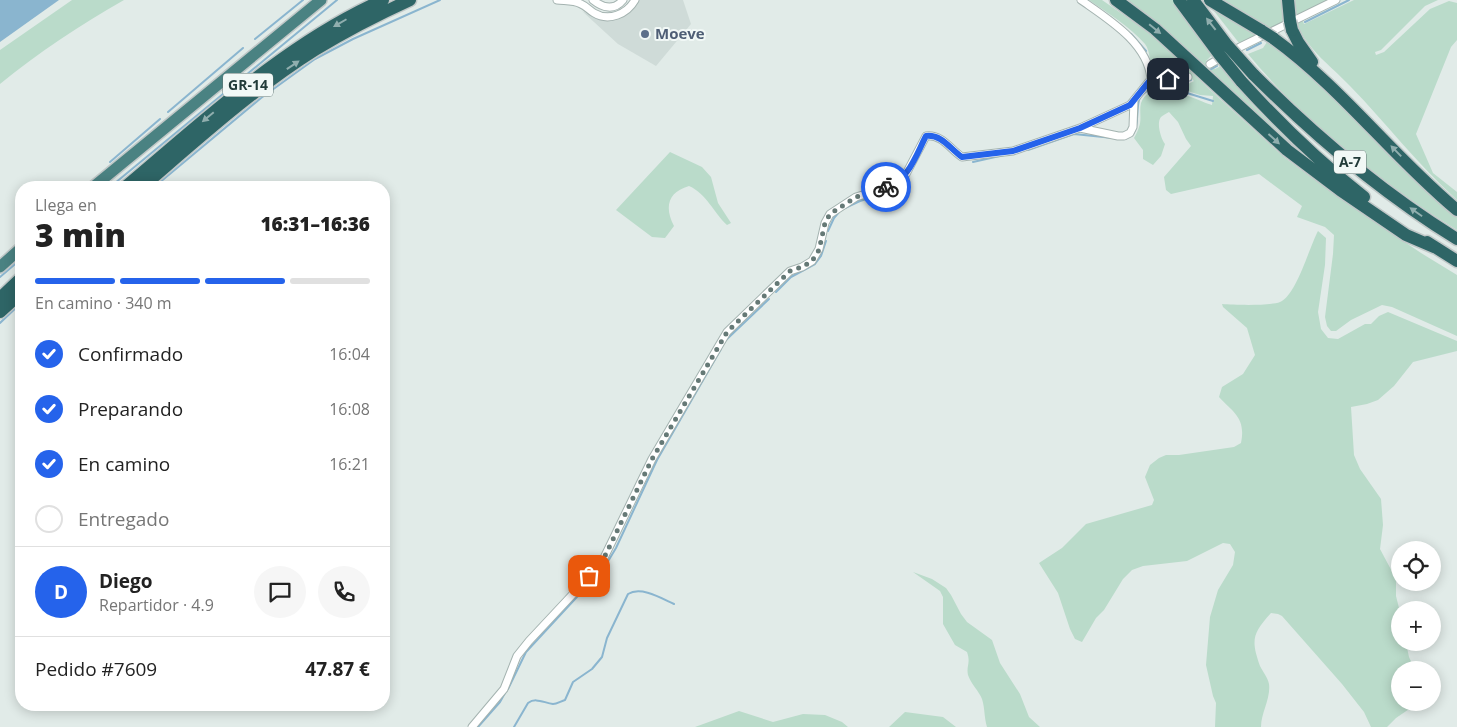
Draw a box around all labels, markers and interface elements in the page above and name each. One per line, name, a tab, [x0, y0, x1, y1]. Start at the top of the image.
one-way arrow	[1206, 18, 1217, 31]
one-way arrow	[333, 19, 348, 27]
place label: Moeve	[655, 23, 705, 43]
one-way arrow	[1148, 23, 1161, 34]
marker: Moeve	[639, 28, 651, 40]
pin	[1147, 58, 1189, 100]
one-way arrow	[286, 60, 300, 70]
icon: home	[1154, 65, 1182, 93]
road number: GR-14	[223, 74, 273, 96]
one-way arrow	[202, 111, 214, 122]
one-way arrow	[1268, 133, 1280, 144]
one-way arrow	[1390, 146, 1402, 158]
road number: A-7	[1334, 150, 1366, 173]
courier	[861, 162, 911, 212]
icon: bike	[872, 173, 900, 201]
text: Llega en	[35, 194, 97, 216]
one-way arrow	[1409, 207, 1423, 217]
text: 16:31–16:36	[260, 211, 370, 237]
text: 3 min	[35, 213, 126, 256]
text: En camino · 340 m	[35, 292, 172, 314]
icon: check	[35, 340, 63, 368]
text: Confirmado	[78, 341, 183, 367]
text: 16:04	[329, 343, 370, 365]
icon: check	[35, 395, 63, 423]
text: Preparando	[78, 396, 183, 422]
text: 16:08	[329, 398, 370, 420]
icon: check	[35, 450, 63, 478]
text: En camino	[78, 451, 170, 477]
text: 16:21	[329, 453, 370, 475]
text: Entregado	[78, 506, 169, 532]
map controls	[1391, 541, 1441, 711]
button: locate	[1391, 541, 1441, 591]
pin	[568, 555, 610, 597]
icon: bag	[575, 562, 603, 590]
button: chat	[254, 566, 306, 618]
button: phone	[318, 566, 370, 618]
text: Diego	[99, 568, 153, 594]
text: D	[54, 579, 68, 605]
text: Repartidor · 4.9	[99, 594, 214, 616]
button: +	[1391, 601, 1441, 651]
text: Pedido #7609	[35, 656, 157, 682]
text: 47.87 €	[305, 656, 370, 682]
button: −	[1391, 661, 1441, 711]

